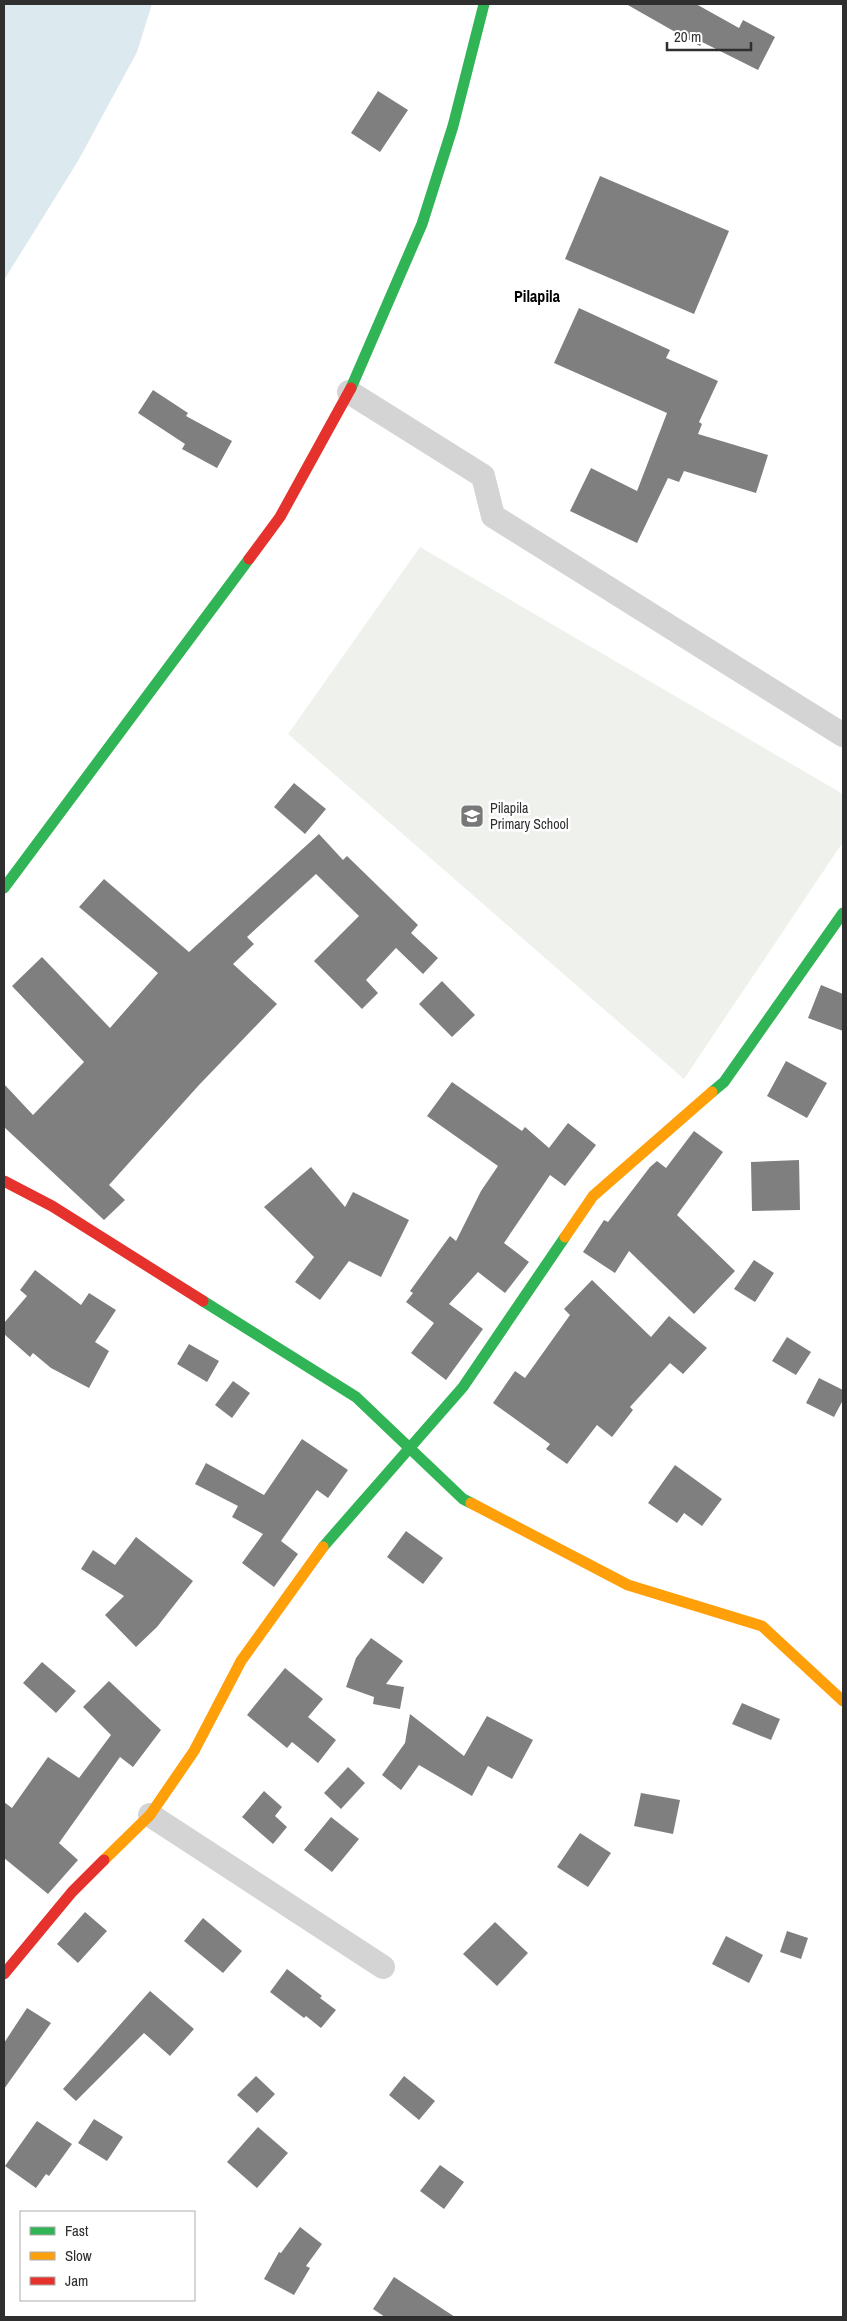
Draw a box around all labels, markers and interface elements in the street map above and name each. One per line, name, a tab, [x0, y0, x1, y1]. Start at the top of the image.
scale bar	[667, 20, 751, 52]
text: 20 m	[674, 26, 701, 47]
district label: Pilapila	[514, 285, 561, 307]
place label: Pilapila Primary School	[490, 799, 568, 833]
school or university icon: Pilapila Primary School	[459, 803, 485, 829]
legend	[20, 2211, 195, 2301]
text: Fast	[65, 2220, 89, 2241]
text: Slow	[65, 2245, 92, 2266]
text: Jam	[65, 2270, 88, 2291]

